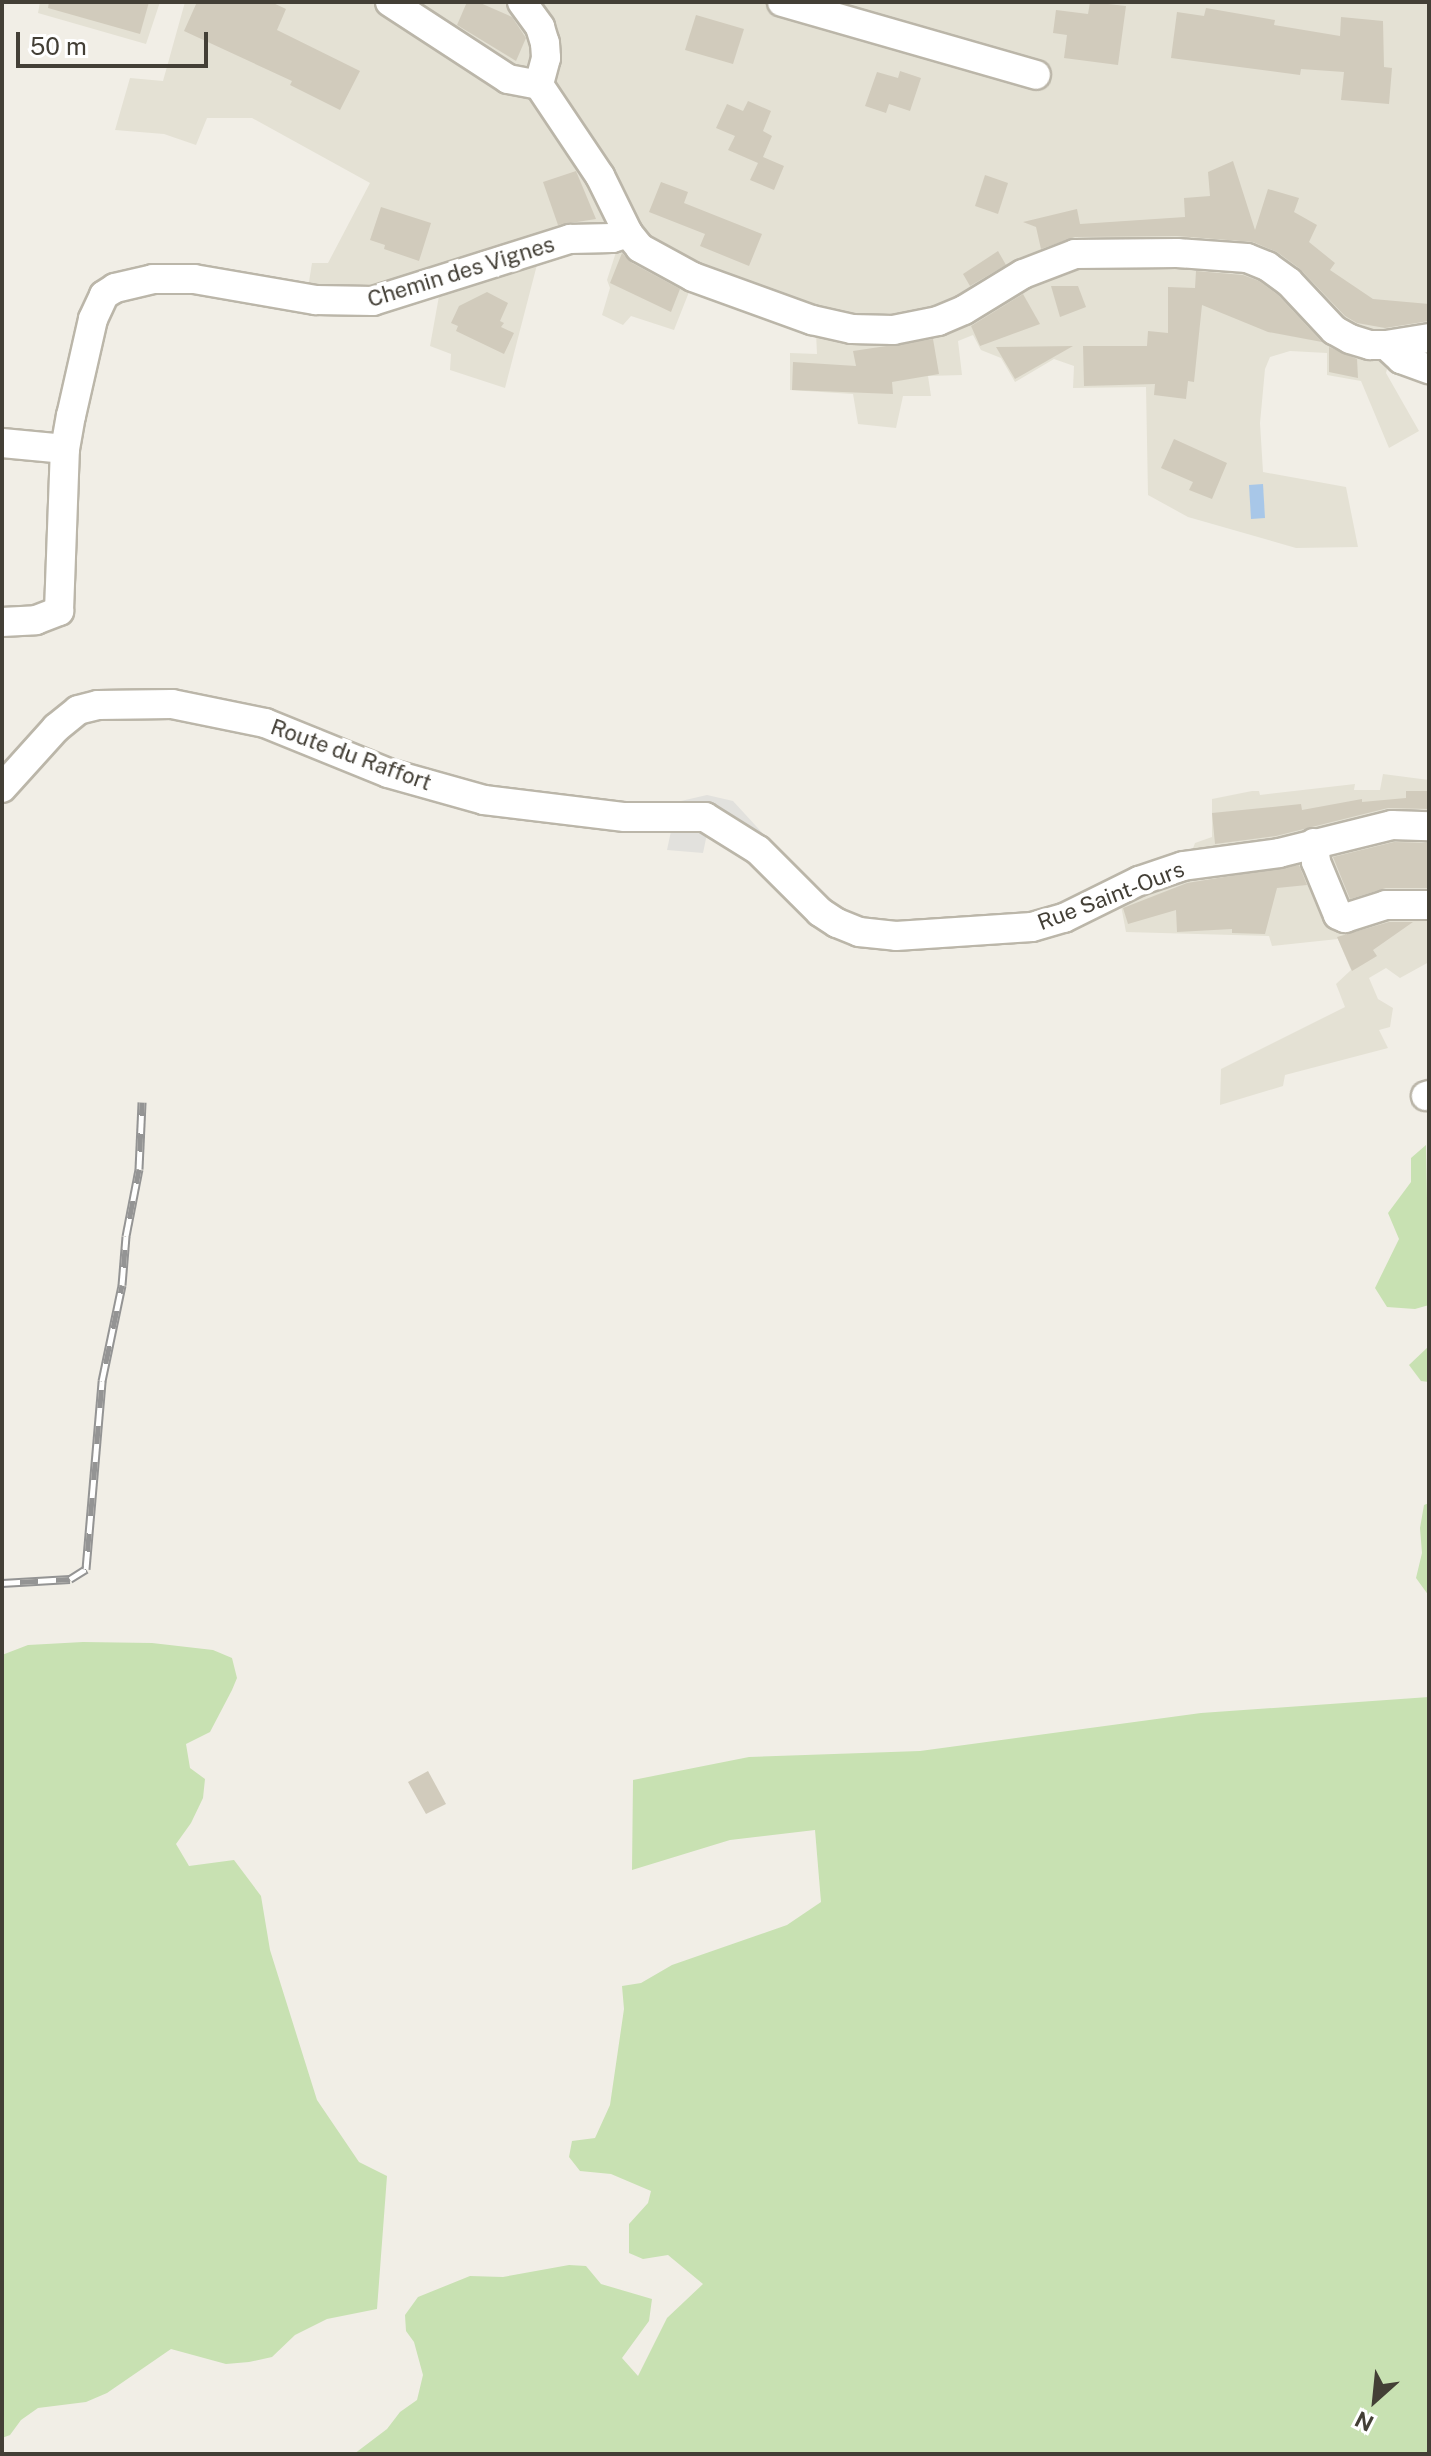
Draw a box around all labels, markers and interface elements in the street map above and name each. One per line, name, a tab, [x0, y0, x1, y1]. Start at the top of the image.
scale bar	[20, 16, 212, 66]
text: 50 m	[30, 32, 87, 60]
street label: Chemin des Vignes	[364, 231, 558, 313]
street label: Route du Raffort	[267, 714, 435, 796]
street label: Rue Saint-Ours	[1034, 856, 1188, 936]
north arrow	[1335, 2360, 1415, 2440]
text: N	[1351, 2406, 1378, 2437]

